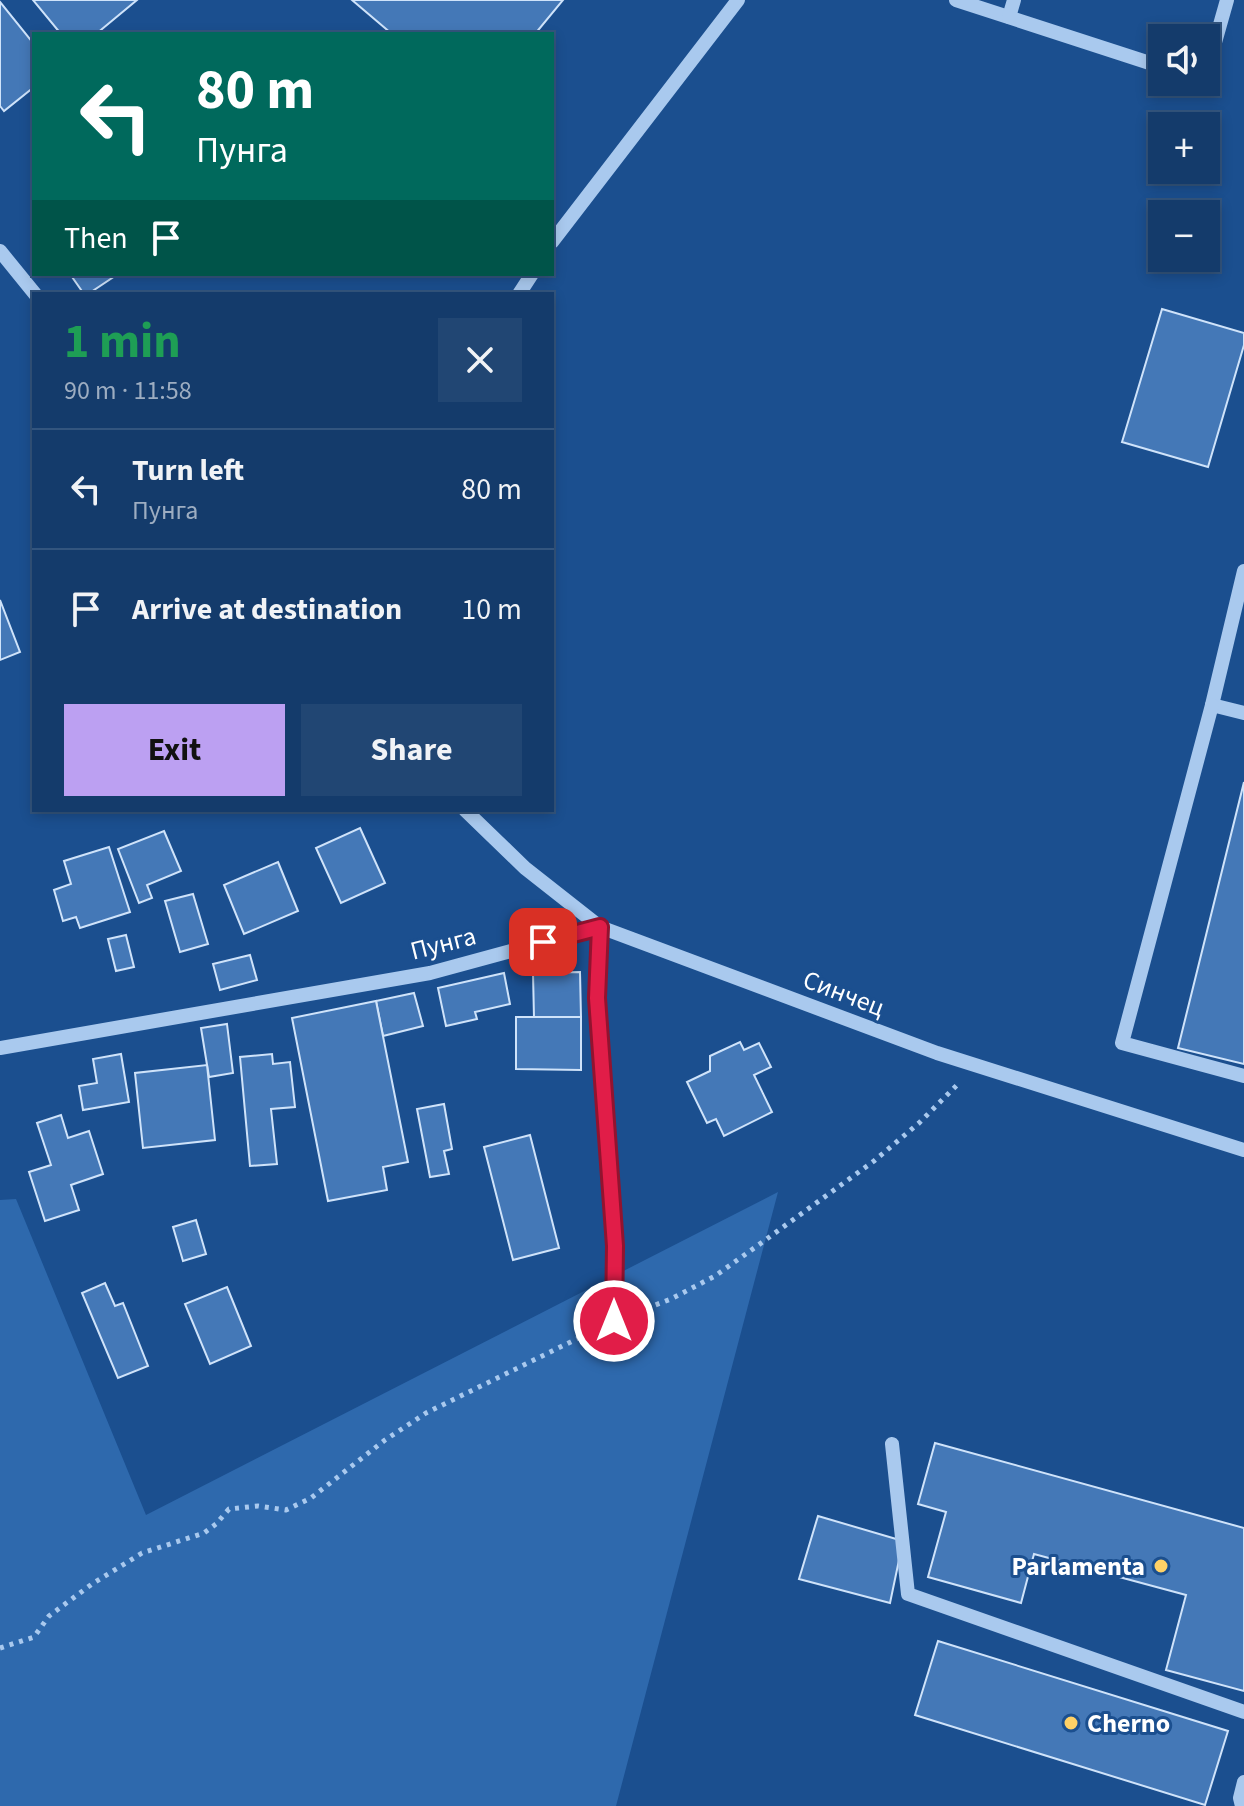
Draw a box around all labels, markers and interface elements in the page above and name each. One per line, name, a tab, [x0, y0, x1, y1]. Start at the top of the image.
map controls	[1148, 24, 1220, 272]
button: sound	[1148, 24, 1220, 96]
text: 80 m	[196, 51, 314, 130]
icon: left	[64, 64, 168, 168]
button: +	[1148, 112, 1220, 184]
text: Пунга	[196, 125, 288, 176]
button: −	[1148, 200, 1220, 272]
icon: arrive	[144, 216, 188, 260]
text: Then	[64, 217, 128, 260]
text: 1 min	[64, 308, 181, 376]
button: close	[438, 318, 522, 402]
text: 90 m · 11:58	[64, 372, 192, 409]
text: Turn left	[132, 449, 244, 492]
icon: left	[64, 467, 108, 511]
text: 80 m	[461, 468, 522, 511]
text: Пунга	[132, 492, 198, 529]
icon: arrive	[64, 587, 108, 631]
text: Arrive at destination	[132, 588, 402, 631]
text: 10 m	[461, 588, 522, 631]
button: Exit	[64, 704, 285, 796]
button: Share	[301, 704, 522, 796]
pin	[509, 908, 577, 976]
street label: Пунга	[406, 917, 480, 969]
icon: arrive	[521, 920, 565, 964]
street label: Синчец	[798, 961, 890, 1026]
position arrow	[572, 1279, 656, 1363]
place label: Parlamenta	[1011, 1548, 1145, 1585]
marker: Parlamenta	[1152, 1557, 1170, 1575]
place label: Cherno	[1087, 1705, 1170, 1742]
marker: Cherno	[1062, 1714, 1080, 1732]

